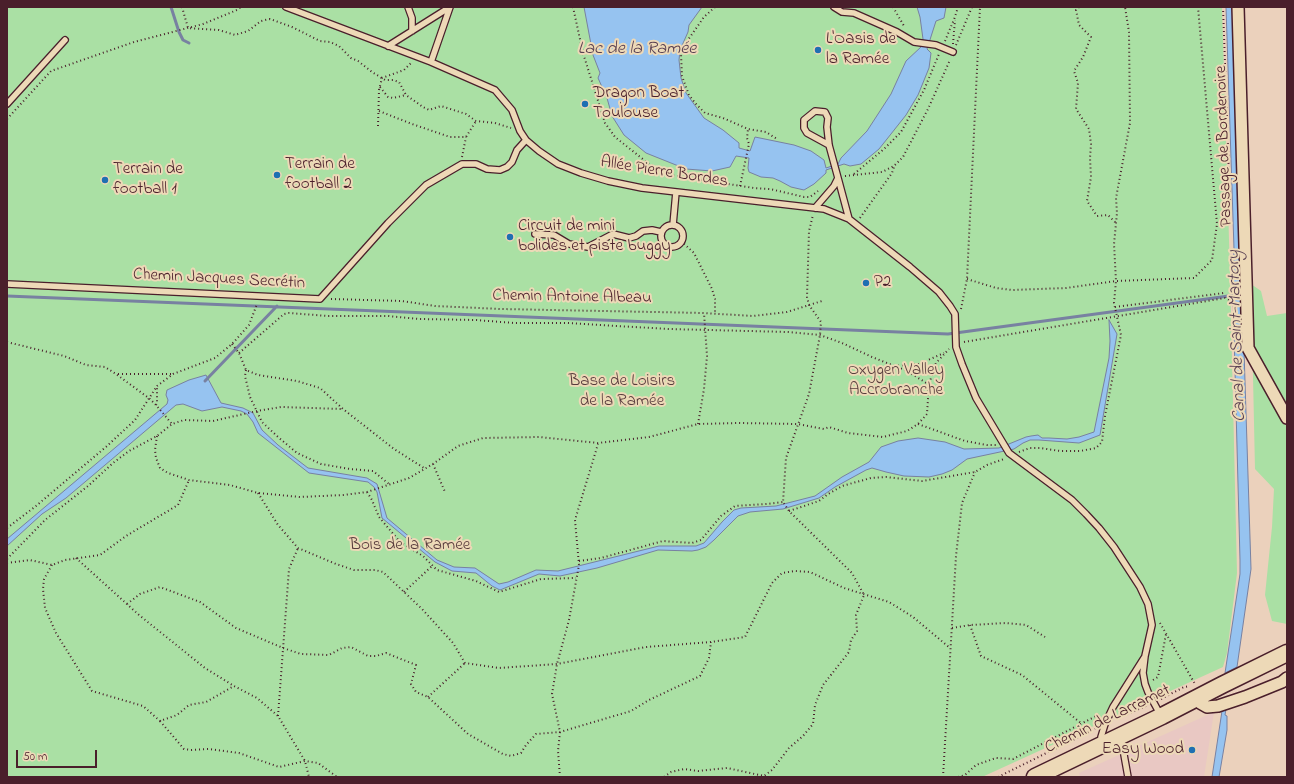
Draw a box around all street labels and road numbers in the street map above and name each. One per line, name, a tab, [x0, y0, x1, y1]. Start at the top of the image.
street label: Passage de Bordenoire	[1212, 65, 1238, 227]
street label: Allée Pierre Bordes	[599, 153, 729, 193]
street label: Chemin Jacques Secrétin	[132, 265, 306, 295]
street label: Chemin Antoine Albeau	[492, 286, 652, 310]
street label: Chemin de Larramet	[1042, 681, 1174, 759]

